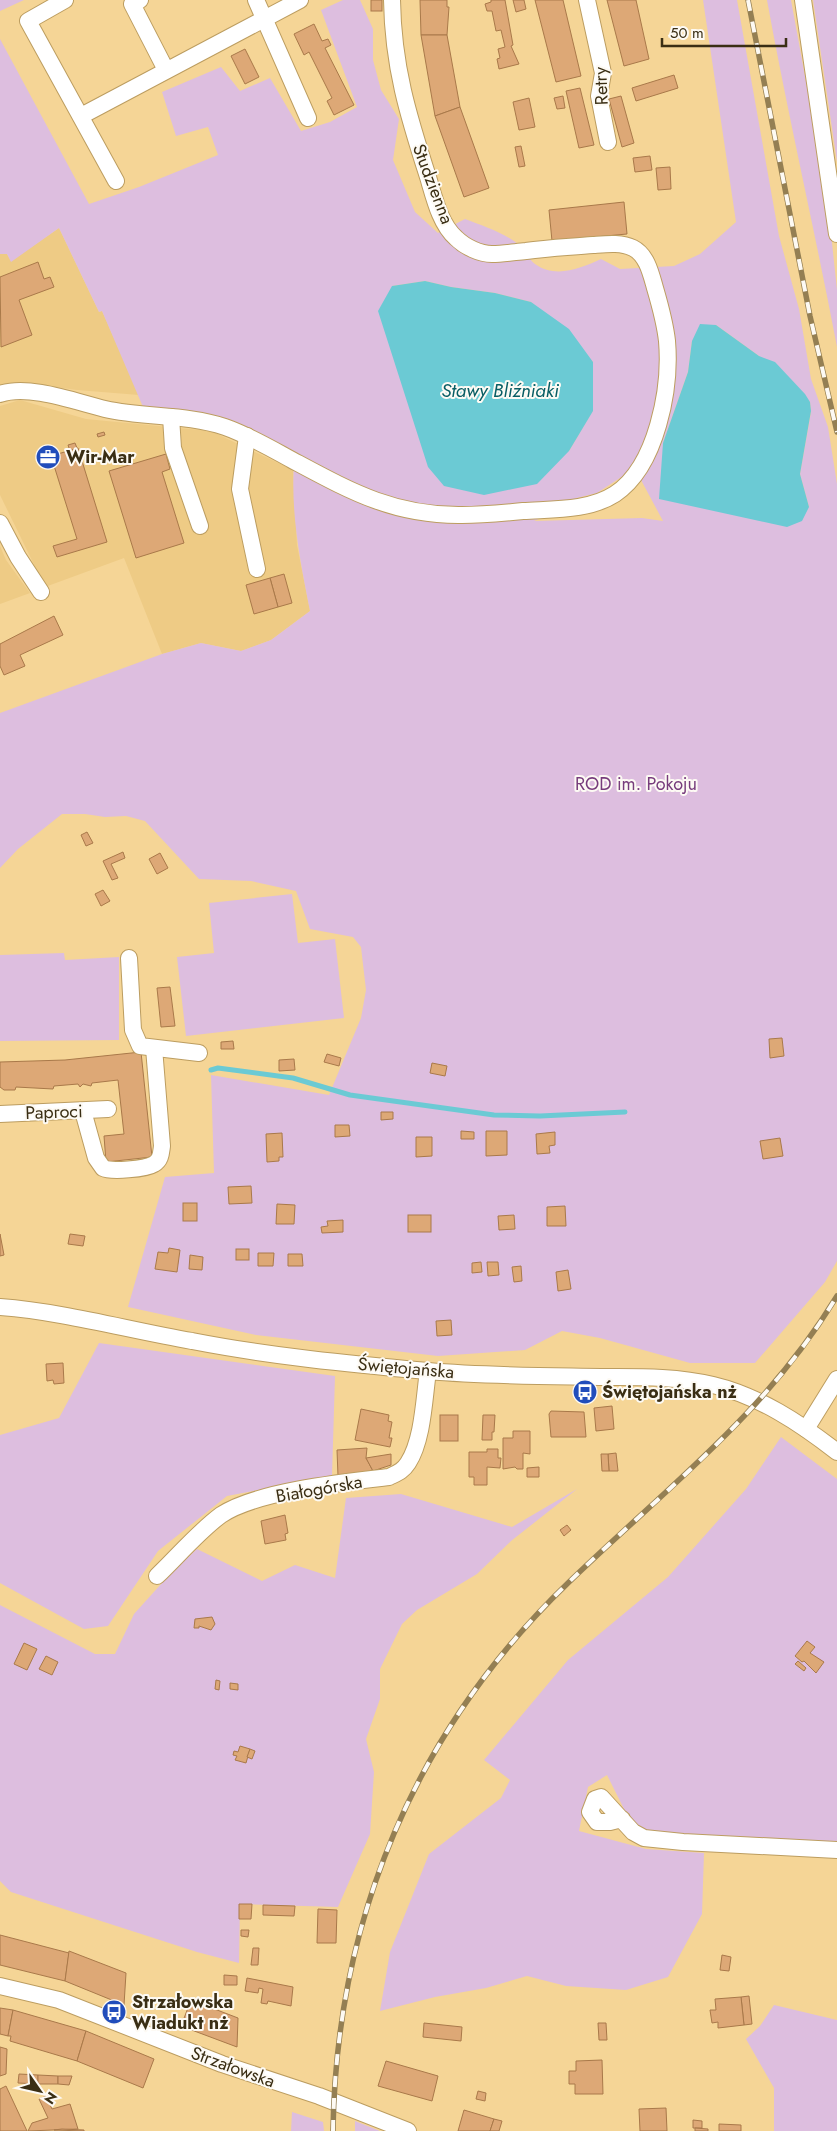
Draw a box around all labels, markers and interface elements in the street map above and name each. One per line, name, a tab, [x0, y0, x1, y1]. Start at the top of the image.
scale bar	[662, 15, 786, 47]
text: 50 m	[670, 22, 704, 44]
street label: Retry	[587, 66, 615, 106]
street label: Studzienna	[406, 140, 460, 228]
water label: Stawy Bliźniaki	[441, 377, 560, 404]
office icon: Wir-Mar	[35, 444, 61, 470]
place label: Wir-Mar	[66, 444, 135, 470]
park label: ROD im. Pokoju	[575, 771, 697, 797]
street label: Paproci	[25, 1098, 83, 1126]
street label: Świętojańska	[357, 1351, 455, 1385]
bus stop icon: Świętojańska nż	[572, 1379, 598, 1405]
place label: Świętojańska nż	[602, 1379, 738, 1405]
street label: Białogórska	[274, 1469, 364, 1509]
place label: Strzałowska Wiadukt nż	[132, 1989, 233, 2036]
bus stop icon: Strzałowska Wiadukt nż	[101, 1999, 127, 2025]
street label: Strzałowska	[187, 2040, 279, 2094]
north arrow	[15, 2066, 65, 2116]
text: N	[39, 2088, 62, 2108]

